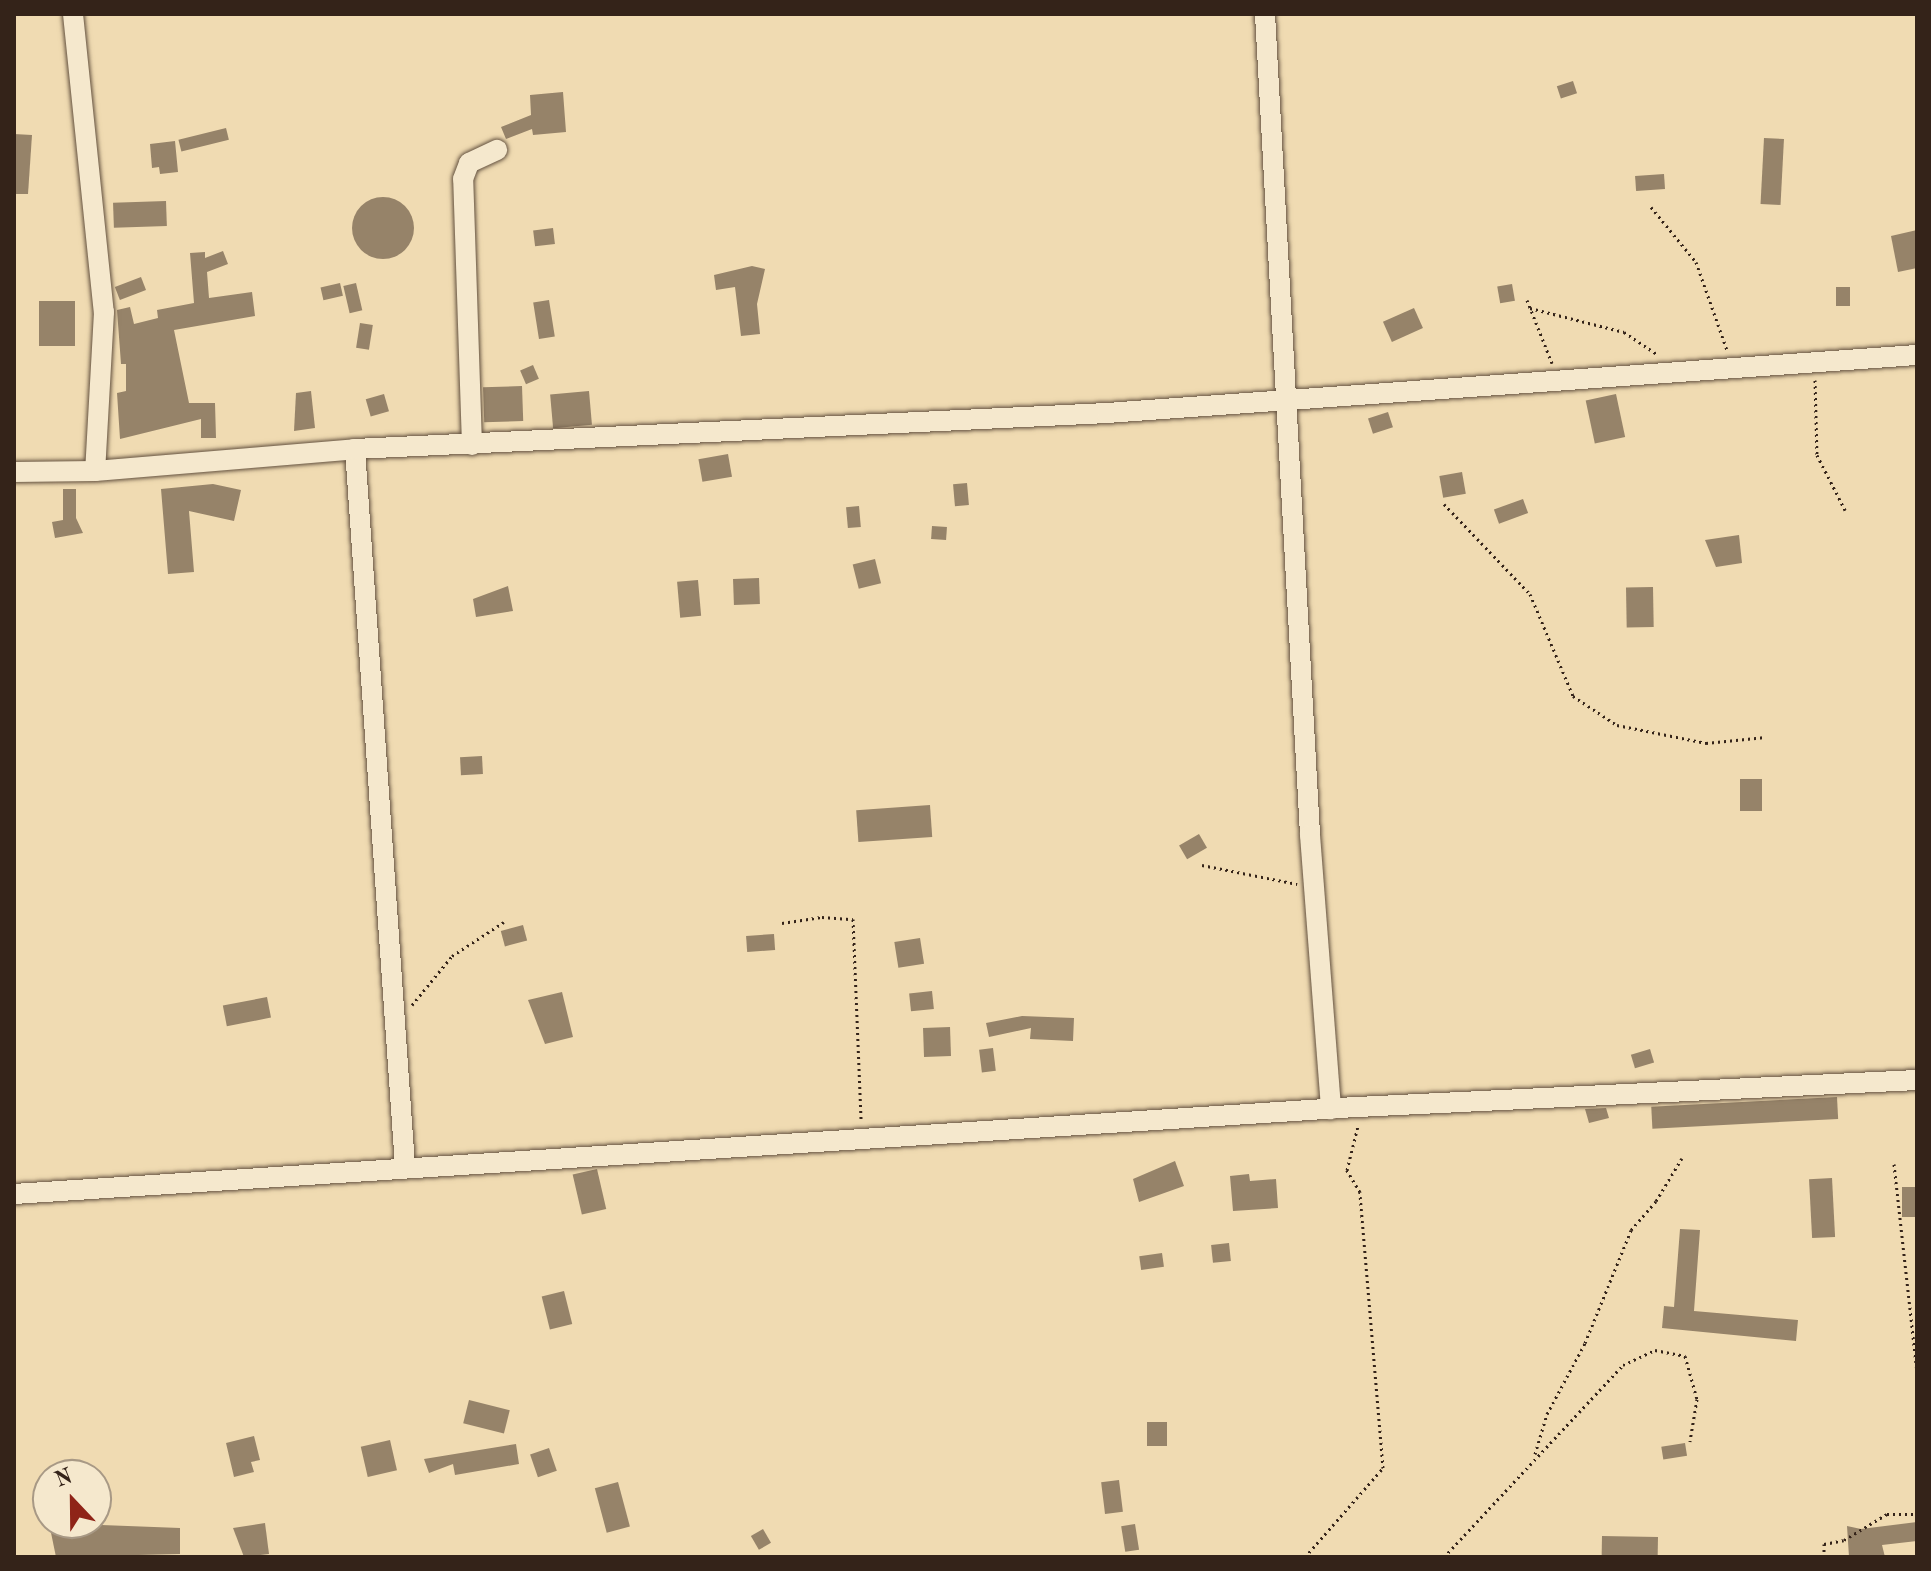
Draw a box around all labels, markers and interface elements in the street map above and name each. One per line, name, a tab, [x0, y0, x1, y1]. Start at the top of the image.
north arrow	[32, 1459, 112, 1539]
text: N	[52, 1465, 76, 1492]

